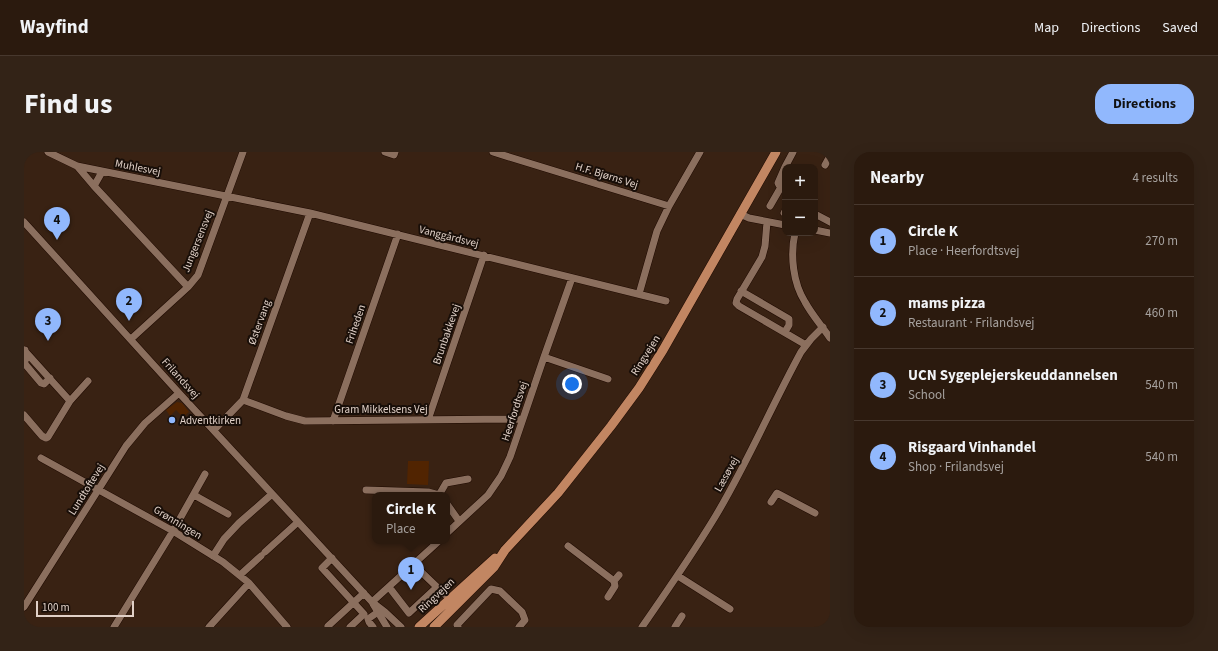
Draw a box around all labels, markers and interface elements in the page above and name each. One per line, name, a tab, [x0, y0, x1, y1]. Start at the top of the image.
text: Wayfind	[20, 14, 89, 41]
text: Map	[1034, 18, 1059, 38]
text: Directions	[1081, 18, 1140, 38]
text: Saved	[1162, 18, 1198, 38]
text: Find us	[24, 84, 112, 124]
button: Directions	[1095, 84, 1194, 124]
street label: Muhlesvej	[114, 156, 162, 179]
street label: H.F. Bjørns Vej	[574, 159, 640, 192]
map controls	[782, 164, 818, 236]
button: +	[782, 164, 818, 200]
text: Nearby	[870, 166, 924, 190]
text: 4 results	[1133, 169, 1178, 187]
button: −	[782, 200, 818, 236]
pin: 4	[44, 207, 70, 240]
street label: Jungersensvej	[178, 208, 217, 275]
text: Circle K	[908, 221, 958, 242]
street label: Vanggårdsvej	[417, 222, 480, 251]
text: 1	[880, 232, 886, 250]
text: 270 m	[1145, 232, 1178, 250]
text: Place · Heerfordtsvej	[908, 242, 1019, 260]
pin: 2	[116, 288, 142, 321]
text: mams pizza	[908, 293, 986, 314]
street label: Østervang	[244, 297, 275, 347]
street label: Friheden	[342, 302, 369, 346]
street label: Brunbakkevej	[429, 302, 464, 366]
text: 2	[880, 304, 886, 322]
text: 460 m	[1145, 304, 1178, 322]
pin: 3	[35, 308, 61, 341]
text: Restaurant · Frilandsvej	[908, 314, 1035, 332]
street label: Ringvejen	[627, 332, 664, 378]
street label: Frilandsvej	[158, 355, 203, 402]
text: UCN Sygeplejerskeuddannelsen	[908, 365, 1118, 386]
your location	[562, 374, 582, 394]
text: 3	[880, 376, 886, 394]
text: 540 m	[1145, 376, 1178, 394]
street label: Heerfordtsvej	[498, 379, 531, 443]
text: School	[908, 386, 945, 404]
street label: Gram Mikkelsens Vej	[334, 402, 428, 417]
place label: Adventkirken	[180, 413, 241, 428]
marker: Adventkirken	[167, 415, 177, 425]
text: Risgaard Vinhandel	[908, 437, 1036, 458]
text: 4	[880, 448, 886, 466]
text: 540 m	[1145, 448, 1178, 466]
street label: Læsøvej	[711, 454, 742, 494]
text: Shop · Frilandsvej	[908, 458, 1004, 476]
street label: Lundtoftevej	[65, 461, 108, 518]
popup	[372, 492, 450, 544]
text: Circle K	[386, 499, 436, 520]
street label: Grønningen	[151, 502, 205, 543]
text: Place	[386, 520, 415, 538]
pin: 1	[398, 557, 424, 590]
street label: Ringvejen	[415, 574, 458, 616]
scale bar	[36, 599, 134, 618]
text: 100 m	[42, 600, 70, 615]

